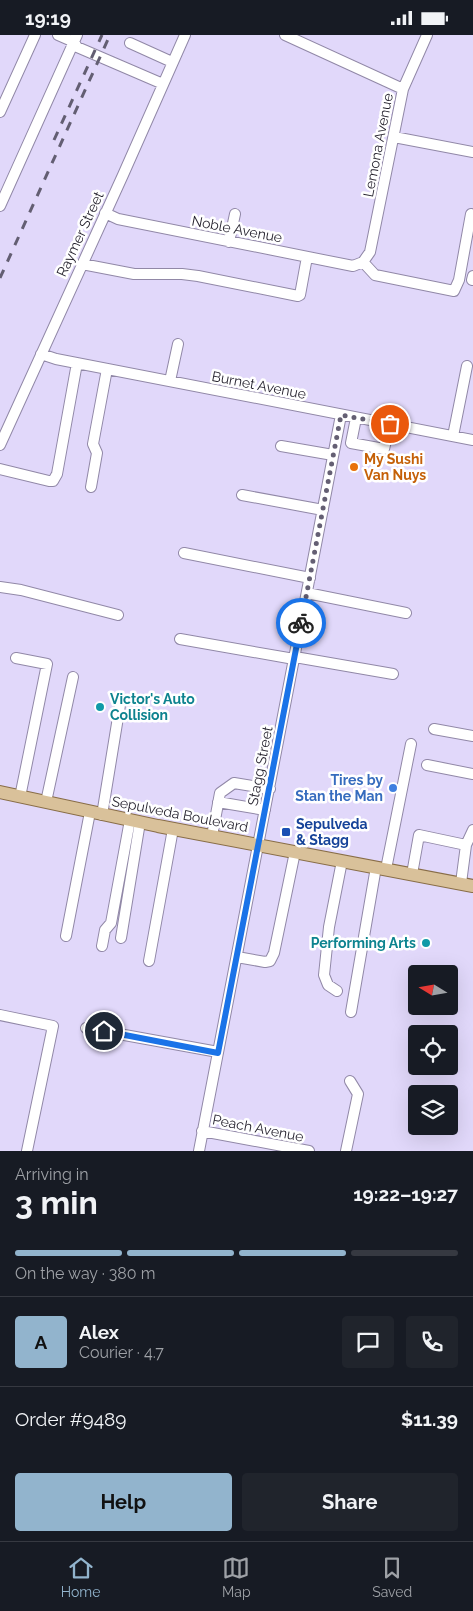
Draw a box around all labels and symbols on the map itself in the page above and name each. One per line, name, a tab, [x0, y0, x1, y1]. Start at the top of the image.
street label: Lemona Avenue	[360, 92, 396, 198]
street label: Raymer Street	[53, 189, 107, 279]
street label: Noble Avenue	[190, 212, 284, 246]
street label: Burnet Avenue	[210, 368, 308, 402]
pin	[369, 403, 411, 445]
place label: My Sushi Van Nuys	[364, 451, 426, 483]
marker: My Sushi Van Nuys	[348, 461, 360, 473]
courier	[276, 598, 326, 648]
place label: Victor's Auto Collision	[110, 691, 195, 723]
marker: Victor's Auto Collision	[94, 701, 106, 713]
street label: Stagg Street	[244, 725, 276, 807]
place label: Tires by Stan the Man	[295, 772, 383, 804]
marker: Tires by Stan the Man	[387, 782, 399, 794]
street label: Sepulveda Boulevard	[110, 793, 250, 835]
place label: Sepulveda & Stagg	[296, 816, 367, 848]
marker: Sepulveda & Stagg	[280, 826, 292, 838]
place label: Performing Arts	[311, 935, 416, 951]
marker: Performing Arts	[420, 937, 432, 949]
north arrow	[408, 965, 458, 1015]
pin	[83, 1010, 125, 1052]
street label: Peach Avenue	[211, 1111, 305, 1145]

